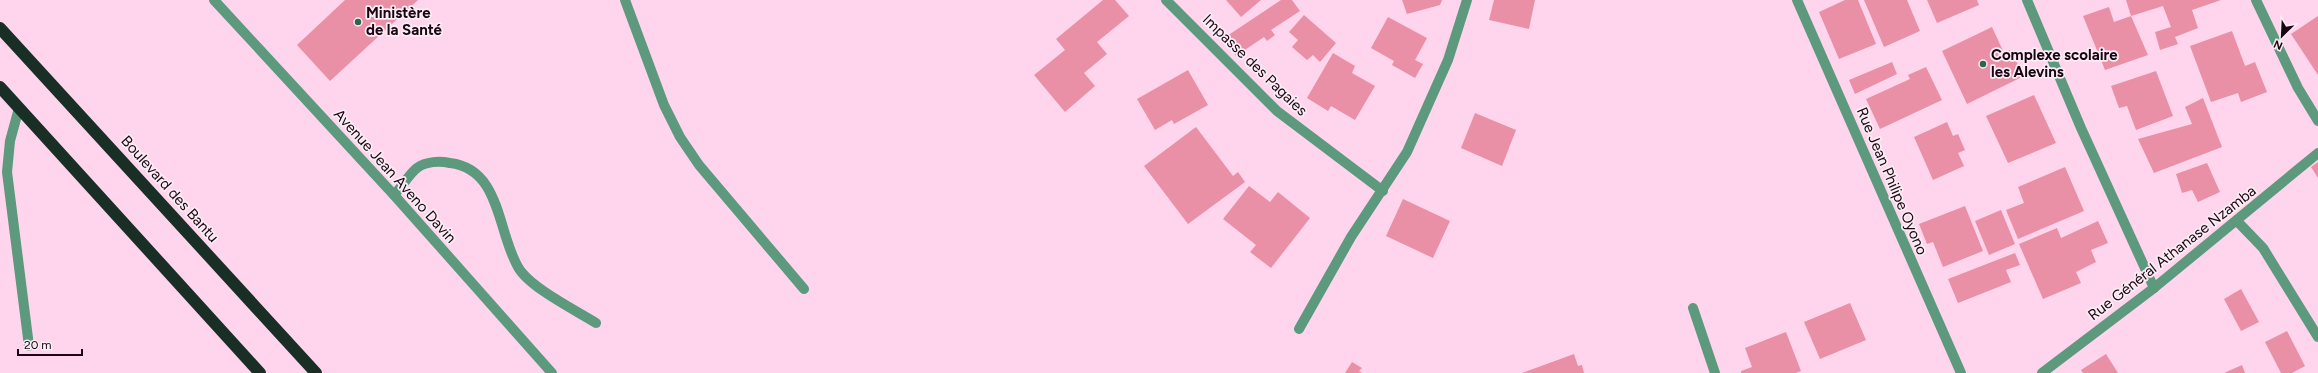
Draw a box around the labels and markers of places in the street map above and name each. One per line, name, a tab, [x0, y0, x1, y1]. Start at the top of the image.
place label: Ministère de la Santé	[366, 4, 443, 39]
marker: Ministère de la Santé	[353, 17, 363, 27]
place label: Complexe scolaire les Alevins	[1991, 46, 2118, 81]
marker: Complexe scolaire les Alevins	[1978, 59, 1988, 69]

